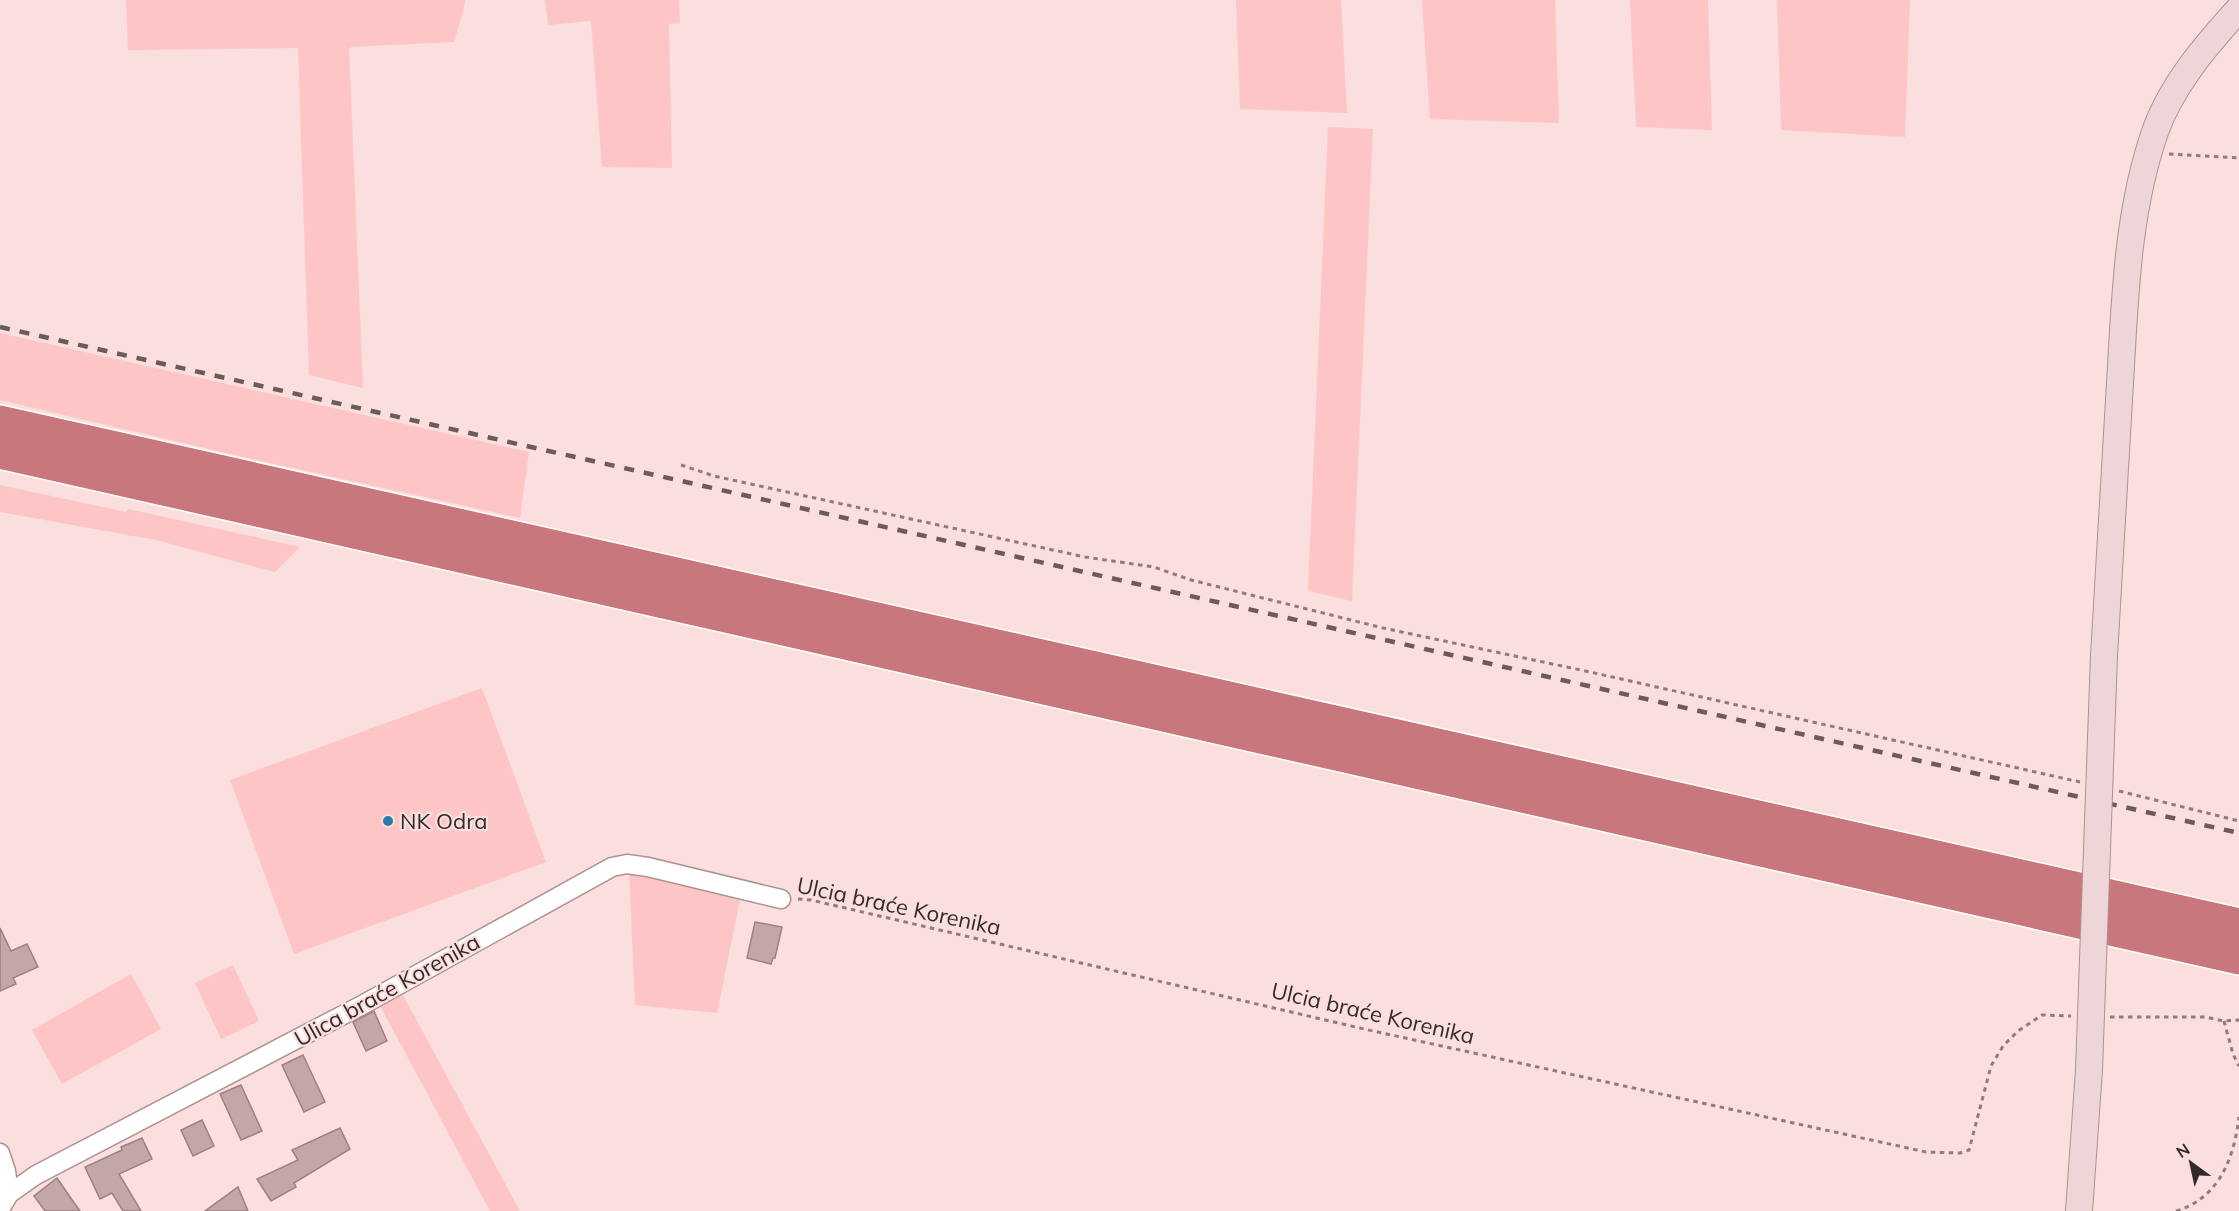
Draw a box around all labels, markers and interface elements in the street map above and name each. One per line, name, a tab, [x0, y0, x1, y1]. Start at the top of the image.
place label: NK Odra	[400, 807, 487, 835]
marker: NK Odra	[381, 814, 395, 828]
street label: Ulcia braće Korenika	[795, 871, 1003, 941]
street label: Ulica braće Korenika	[289, 927, 485, 1053]
street label: Ulcia braće Korenika	[1269, 976, 1477, 1050]
north arrow	[2161, 1133, 2221, 1193]
text: N	[2172, 1139, 2193, 1162]

